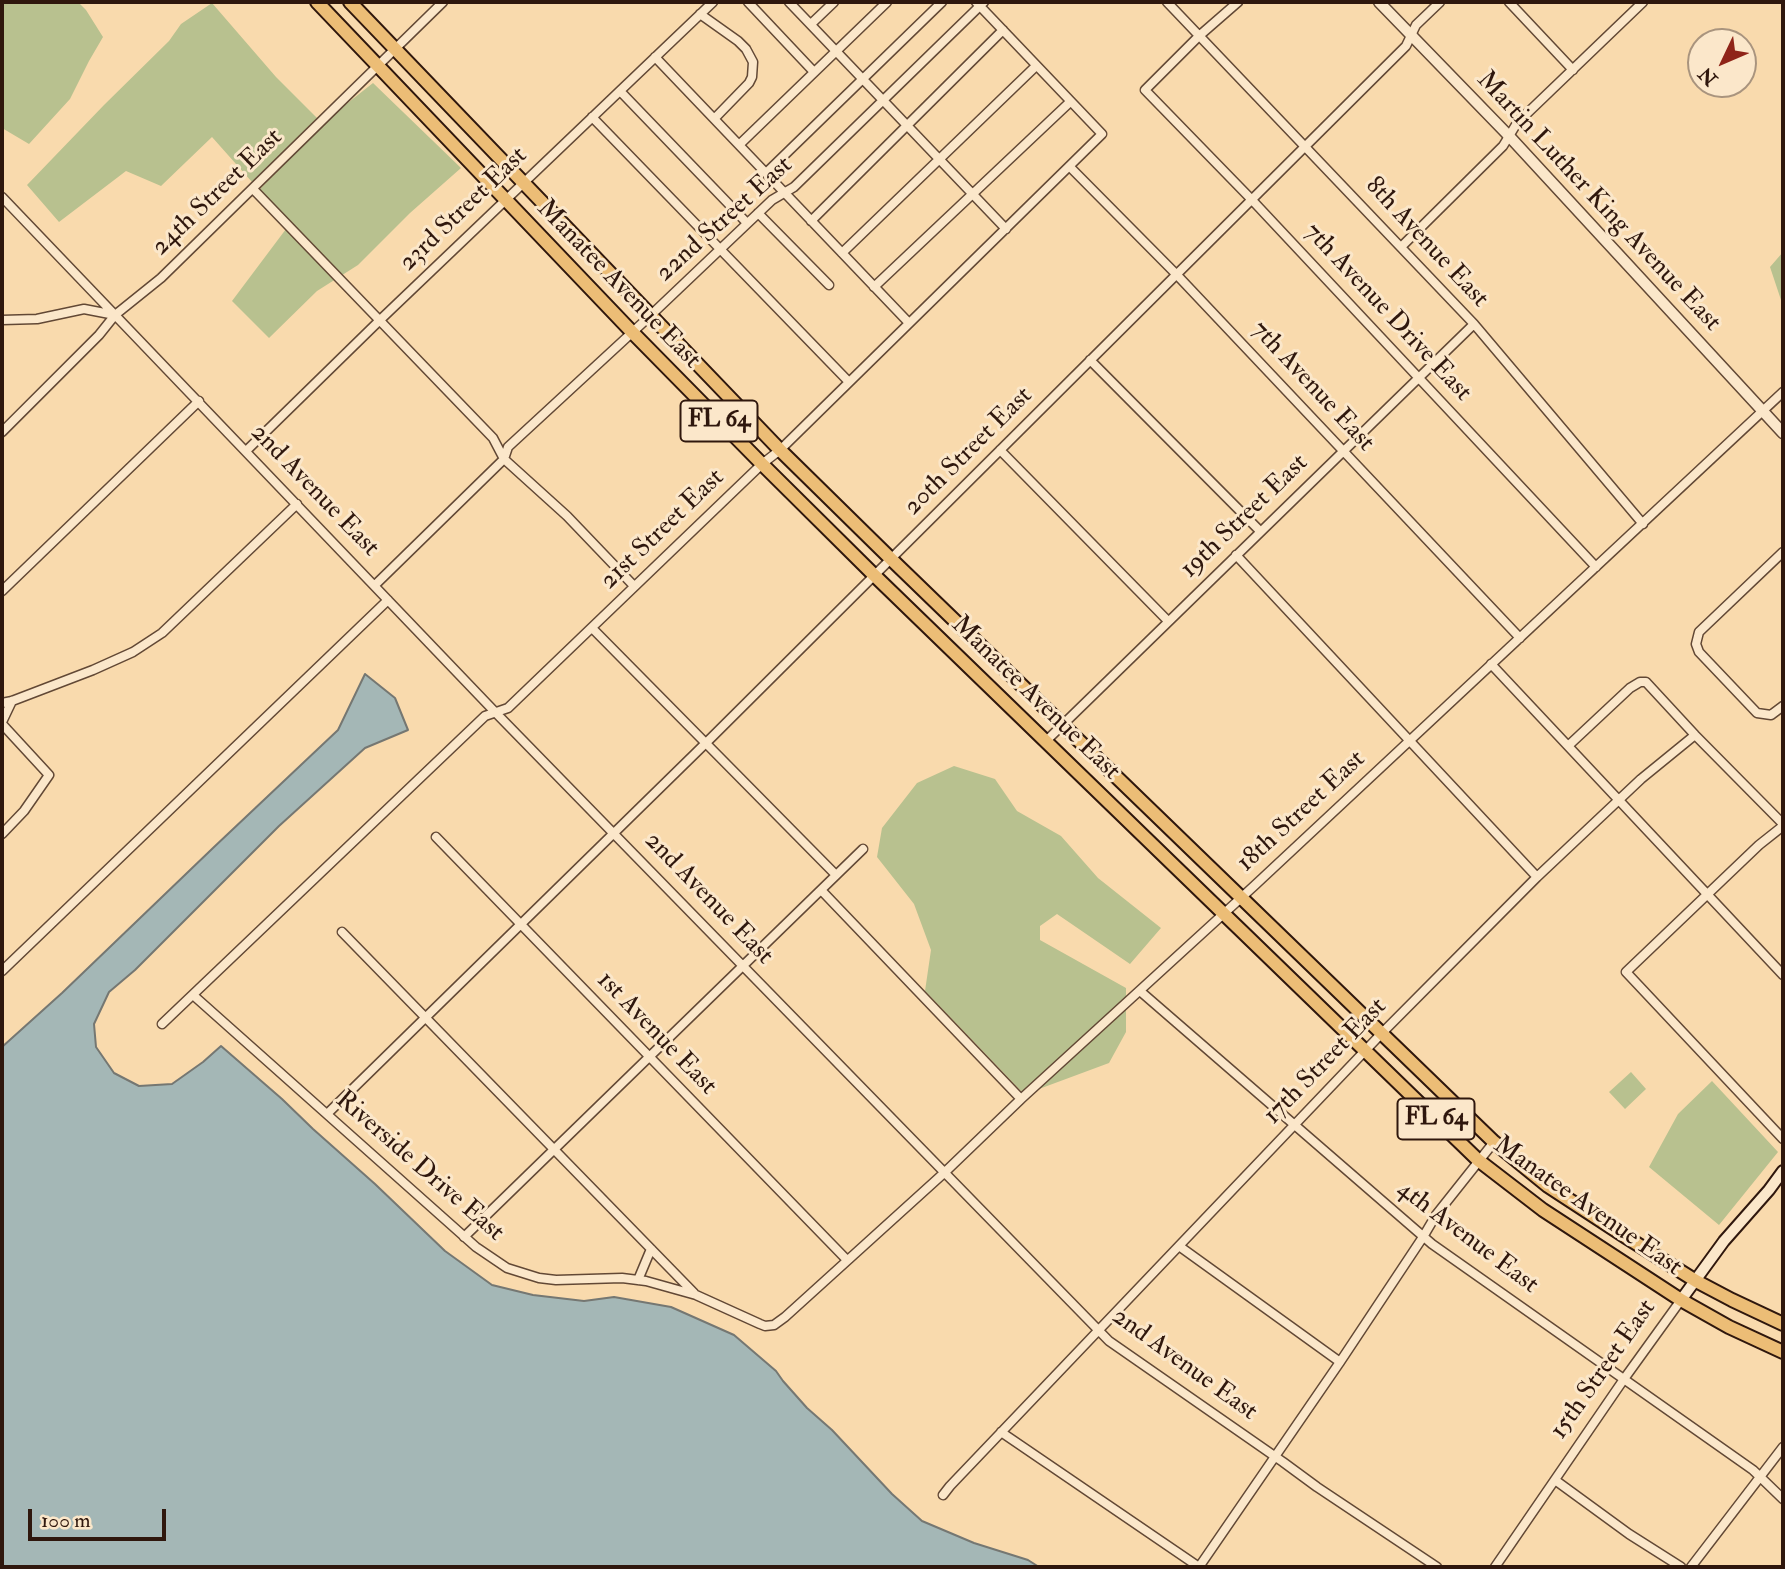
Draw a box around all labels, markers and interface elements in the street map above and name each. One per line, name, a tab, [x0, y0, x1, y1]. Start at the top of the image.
north arrow	[1687, 28, 1757, 98]
text: N	[1694, 62, 1723, 91]
street label: Martin Luther King Avenue East	[1469, 66, 1727, 338]
street label: 24th Street East	[146, 123, 290, 263]
street label: 23rd Street East	[394, 141, 534, 279]
street label: 22nd Street East	[650, 151, 800, 289]
street label: 8th Avenue East	[1358, 171, 1494, 315]
street label: Manatee Avenue East	[529, 194, 707, 376]
street label: 7th Avenue Drive East	[1296, 218, 1478, 408]
street label: 7th Avenue East	[1244, 315, 1380, 459]
street label: 20th Street East	[898, 381, 1040, 523]
road number: FL 64	[680, 400, 758, 442]
street label: 2nd Avenue East	[243, 418, 385, 564]
street label: 19th Street East	[1175, 448, 1315, 586]
street label: 21st Street East	[595, 463, 731, 597]
street label: Manatee Avenue East	[944, 610, 1126, 788]
street label: 18th Street East	[1231, 745, 1373, 879]
street label: 2nd Avenue East	[637, 826, 779, 972]
street label: 1st Avenue East	[589, 966, 723, 1102]
street label: 17th Street East	[1258, 992, 1394, 1132]
street label: Riverside Drive East	[328, 1085, 510, 1249]
road number: FL 64	[1398, 1098, 1474, 1140]
street label: Manatee Avenue East	[1487, 1130, 1687, 1284]
street label: 4th Avenue East	[1390, 1175, 1544, 1301]
street label: 15th Street East	[1544, 1294, 1664, 1446]
street label: 2nd Avenue East	[1105, 1302, 1263, 1428]
scale bar	[32, 1496, 170, 1540]
text: 100 m	[41, 1507, 91, 1534]

